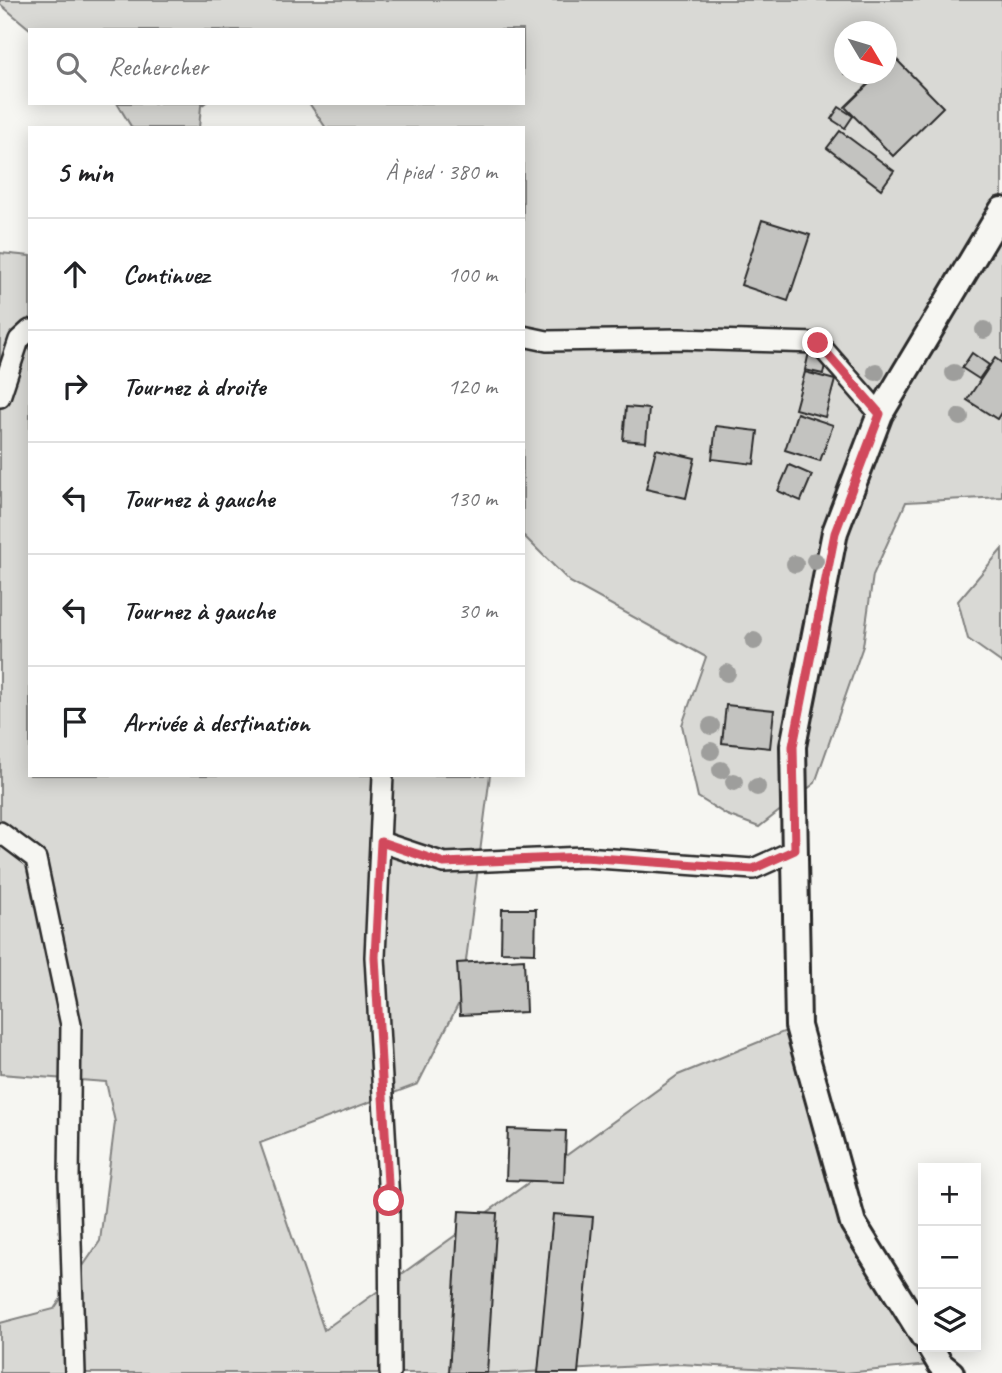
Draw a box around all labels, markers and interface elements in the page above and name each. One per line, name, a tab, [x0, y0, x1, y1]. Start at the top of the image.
north arrow	[834, 21, 897, 84]
search box	[28, 28, 525, 105]
icon: search	[52, 48, 90, 86]
text: Rechercher	[108, 50, 208, 83]
text: 5 min	[56, 153, 113, 191]
text: À pied · 380 m	[385, 157, 497, 186]
icon: ahead	[56, 255, 94, 293]
text: Continuez	[123, 258, 209, 291]
text: 100 m	[448, 260, 497, 289]
route end	[802, 327, 833, 358]
icon: right	[56, 367, 94, 405]
text: Tournez à droite	[123, 370, 265, 403]
text: 120 m	[448, 372, 497, 401]
icon: left	[56, 479, 94, 517]
text: Tournez à gauche	[123, 482, 274, 515]
text: 130 m	[448, 484, 497, 513]
icon: left	[56, 591, 94, 629]
text: Tournez à gauche	[123, 594, 274, 627]
text: 30 m	[458, 596, 497, 625]
icon: arrive	[56, 703, 94, 741]
text: Arrivée à destination	[123, 706, 309, 739]
map controls	[918, 1163, 981, 1352]
button: +	[918, 1163, 981, 1226]
route start	[373, 1185, 404, 1216]
button: −	[918, 1226, 981, 1289]
button: layers	[918, 1289, 981, 1352]

